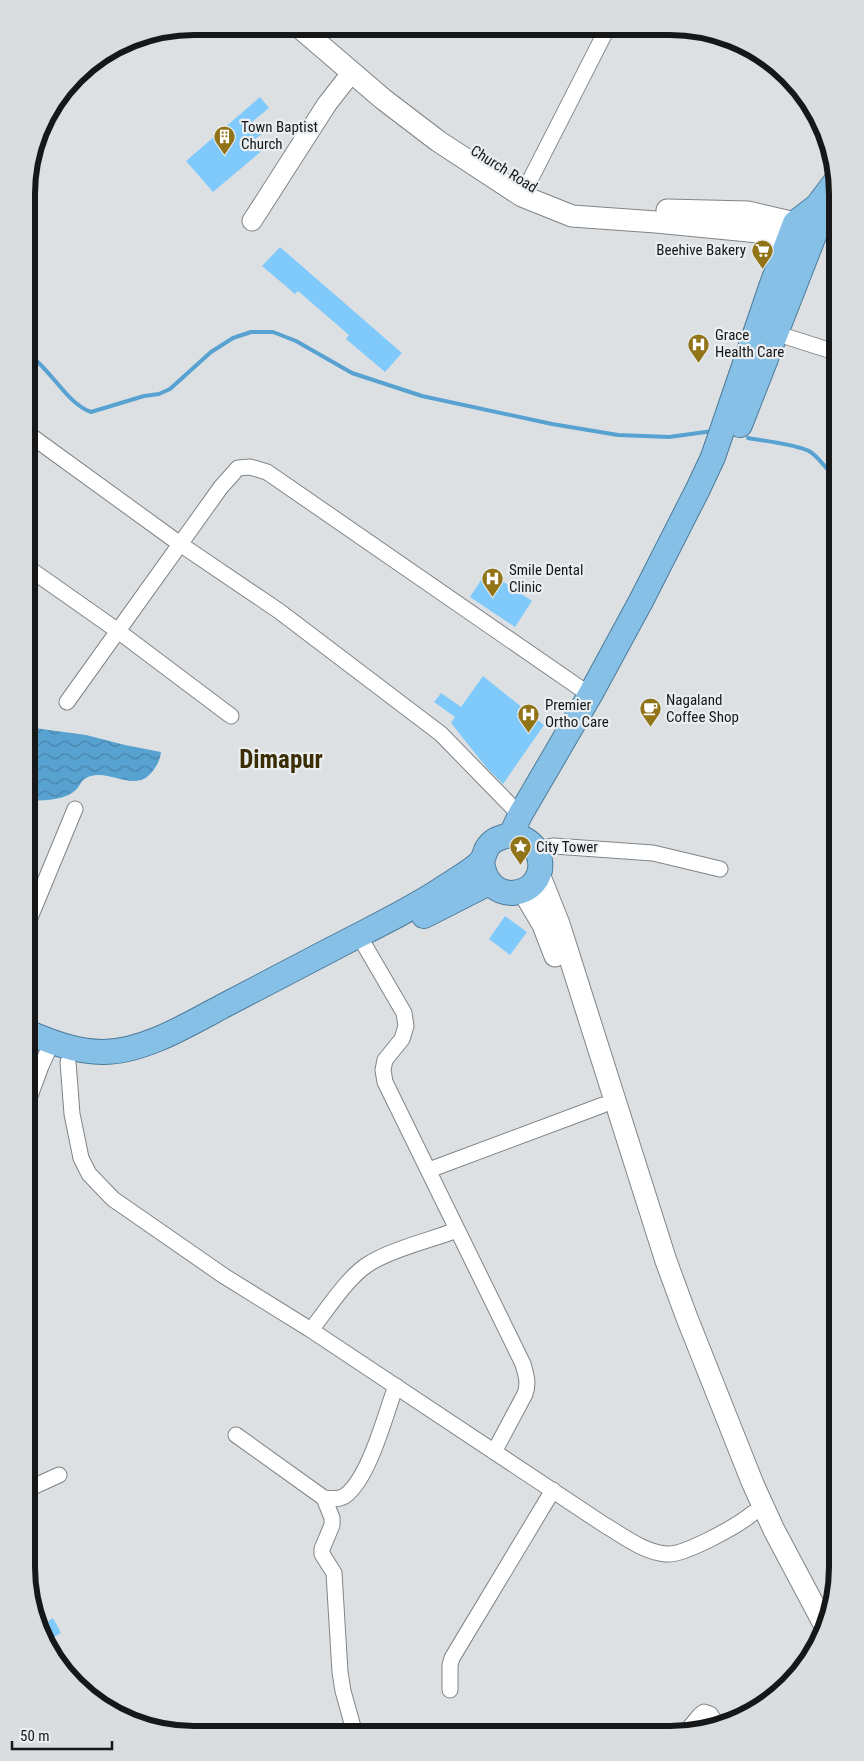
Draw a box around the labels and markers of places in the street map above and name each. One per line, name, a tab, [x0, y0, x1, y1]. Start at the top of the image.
place label: Town Baptist Church	[241, 118, 318, 153]
building icon: Town Baptist Church	[213, 124, 237, 155]
supermarket icon: Beehive Bakery	[750, 238, 774, 269]
place label: Beehive Bakery	[656, 241, 746, 259]
place label: Grace Health Care	[715, 326, 784, 361]
hospital icon: Grace Health Care	[687, 332, 711, 363]
place label: Smile Dental Clinic	[509, 561, 583, 596]
hospital icon: Smile Dental Clinic	[481, 567, 505, 598]
place label: Nagaland Coffee Shop	[666, 691, 739, 726]
place label: Premier Ortho Care	[545, 696, 609, 731]
cafe icon: Nagaland Coffee Shop	[638, 697, 662, 728]
hospital icon: Premier Ortho Care	[517, 702, 541, 733]
place icon: City Tower	[508, 835, 532, 866]
place label: City Tower	[536, 838, 598, 856]

